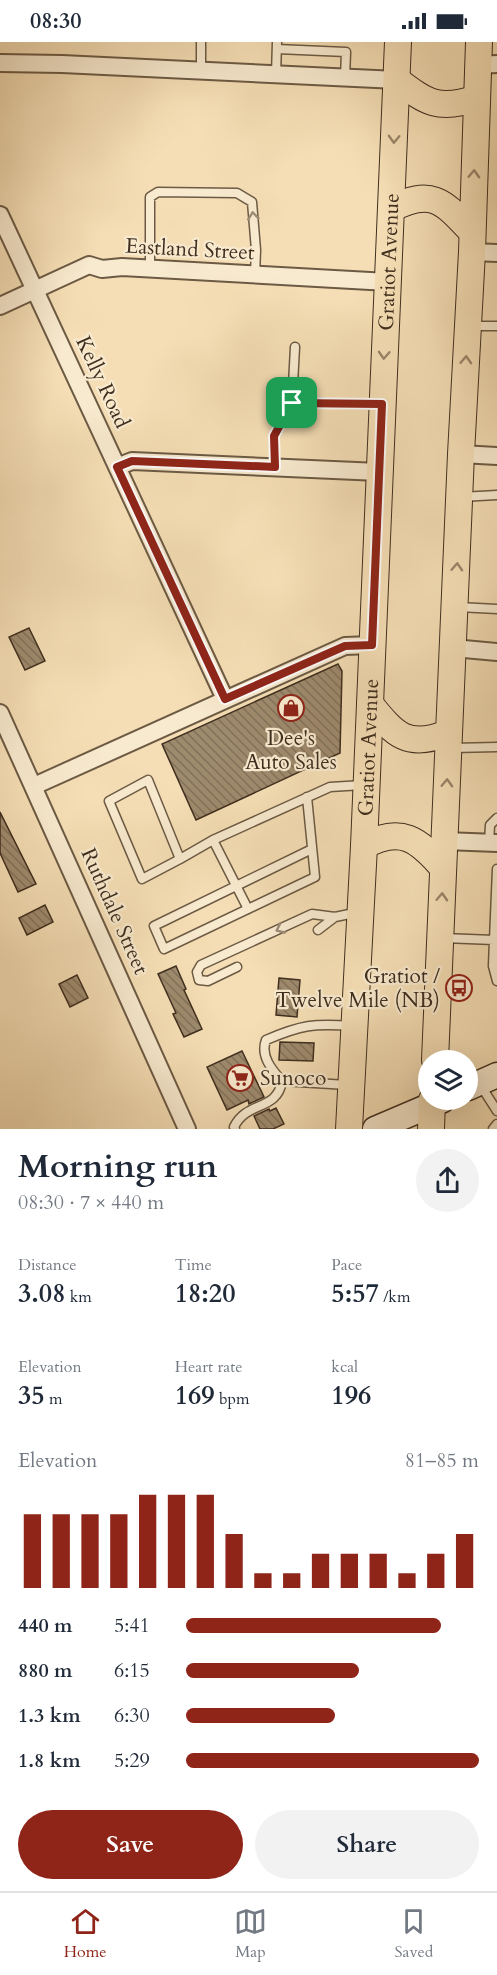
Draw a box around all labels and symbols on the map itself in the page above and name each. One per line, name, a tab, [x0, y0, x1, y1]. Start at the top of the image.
one-way arrow	[388, 134, 401, 143]
one-way arrow	[468, 170, 481, 179]
street label: Gratiot Avenue	[372, 193, 407, 331]
one-way arrow	[247, 212, 260, 221]
street label: Eastland Street	[125, 232, 256, 267]
street label: Kelly Road	[69, 331, 137, 433]
one-way arrow	[378, 350, 391, 359]
one-way arrow	[459, 355, 472, 364]
pin	[266, 377, 317, 428]
one-way arrow	[450, 562, 463, 571]
street label: Gratiot Avenue	[351, 678, 386, 817]
shop icon: Dee's Auto Sales	[276, 693, 306, 723]
place label: Dee's Auto Sales	[245, 724, 337, 777]
one-way arrow	[440, 778, 453, 787]
street label: Ruthdale Street	[74, 843, 155, 979]
one-way arrow	[435, 893, 448, 902]
one-way arrow	[275, 922, 286, 934]
place label: Gratiot / Twelve Mile (NB)	[275, 962, 440, 1015]
bus stop icon: Gratiot / Twelve Mile (NB)	[444, 973, 474, 1003]
supermarket icon: Sunoco	[225, 1063, 255, 1093]
place label: Sunoco	[260, 1064, 326, 1093]

